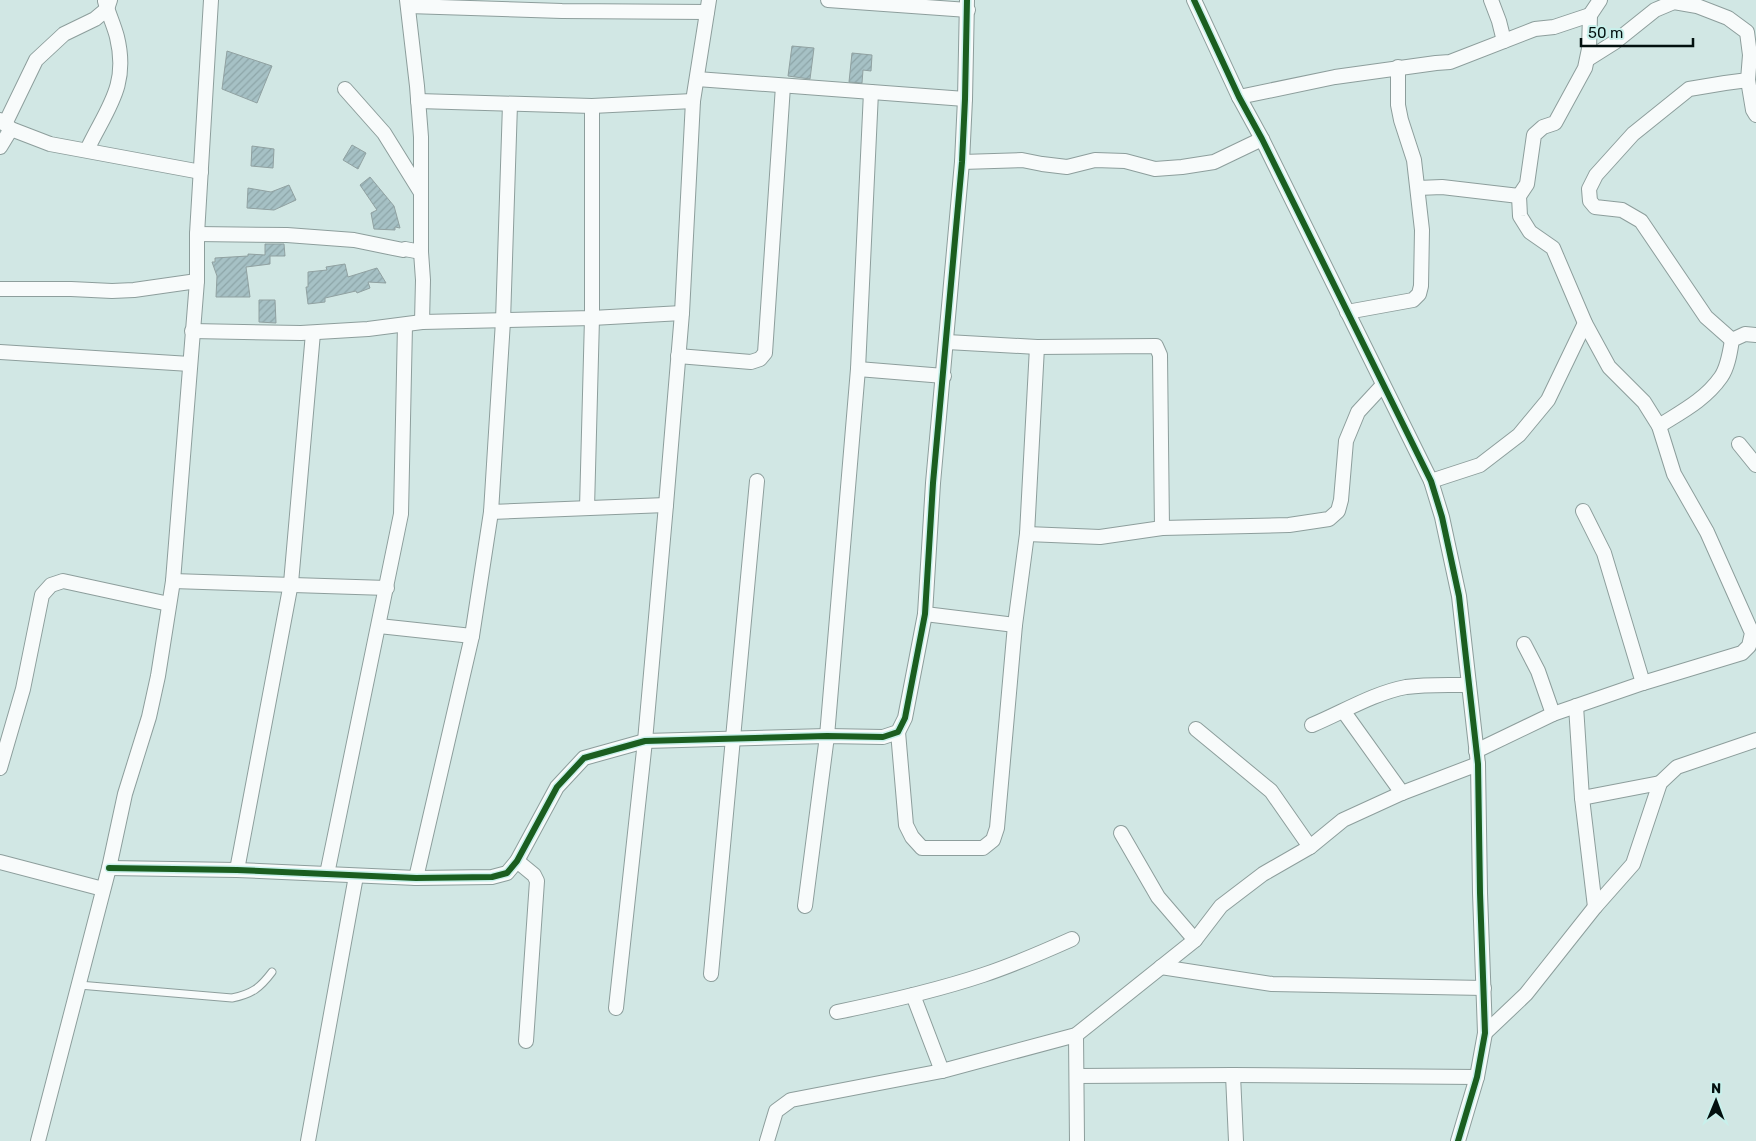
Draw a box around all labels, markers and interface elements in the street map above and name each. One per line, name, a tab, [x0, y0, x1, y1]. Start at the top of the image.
scale bar	[1581, 15, 1694, 47]
text: 50 m	[1588, 24, 1623, 42]
north arrow	[1691, 1076, 1741, 1126]
text: N	[1711, 1080, 1721, 1097]

